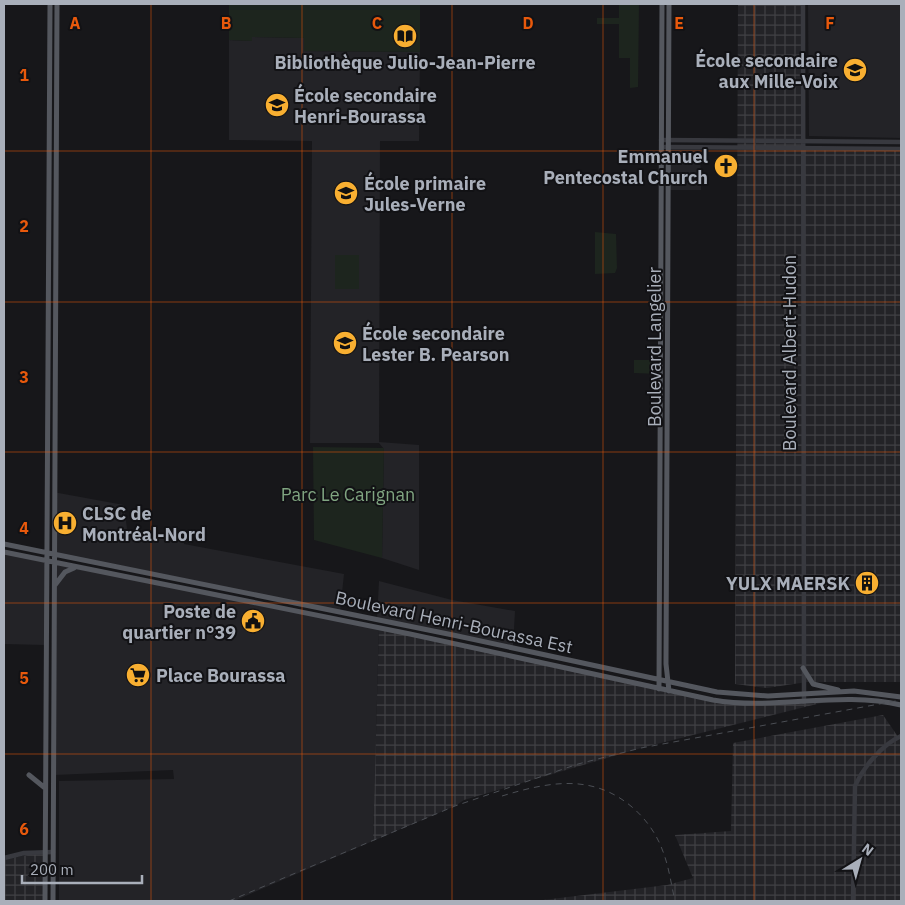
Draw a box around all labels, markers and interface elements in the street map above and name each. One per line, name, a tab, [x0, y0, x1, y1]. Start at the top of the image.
text: A	[70, 13, 81, 33]
text: B	[221, 13, 232, 33]
text: C	[372, 13, 382, 33]
text: D	[522, 13, 534, 33]
text: E	[674, 13, 684, 33]
text: F	[825, 13, 835, 33]
library icon: Bibliothèque Julio-Jean-Pierre	[392, 23, 418, 49]
place label: École secondaire aux Mille-Voix	[695, 48, 838, 93]
place label: Bibliothèque Julio-Jean-Pierre	[274, 51, 536, 74]
school or university icon: École secondaire aux Mille-Voix	[842, 57, 868, 83]
text: 1	[19, 65, 29, 85]
place label: École secondaire Henri-Bourassa	[294, 83, 437, 128]
school or university icon: École secondaire Henri-Bourassa	[264, 92, 290, 118]
place label: Emmanuel Pentecostal Church	[543, 145, 709, 189]
church icon: Emmanuel Pentecostal Church	[713, 153, 739, 179]
place label: École primaire Jules-Verne	[364, 171, 486, 216]
school or university icon: École primaire Jules-Verne	[333, 180, 359, 206]
text: 2	[19, 216, 29, 236]
street label: Boulevard Albert-Hudon	[778, 255, 801, 451]
street label: Boulevard Langelier	[643, 267, 666, 427]
place label: École secondaire Lester B. Pearson	[362, 321, 509, 366]
school or university icon: École secondaire Lester B. Pearson	[332, 330, 358, 356]
text: 3	[19, 367, 29, 387]
park label: Parc Le Carignan	[281, 483, 415, 506]
place label: CLSC de Montréal-Nord	[82, 502, 206, 546]
hospital icon: CLSC de Montréal-Nord	[52, 510, 78, 536]
text: 4	[19, 518, 29, 538]
building icon: YULX MAERSK	[854, 570, 880, 596]
place label: YULX MAERSK	[726, 572, 850, 595]
street label: Boulevard Henri-Bourassa Est	[333, 586, 575, 658]
place label: Poste de quartier n°39	[122, 600, 236, 644]
public building icon: Poste de quartier n°39	[240, 608, 266, 634]
supermarket icon: Place Bourassa	[125, 662, 151, 688]
place label: Place Bourassa	[156, 664, 286, 687]
text: 5	[19, 668, 29, 688]
text: 6	[19, 819, 29, 839]
north arrow	[835, 835, 885, 885]
text: N	[858, 839, 877, 860]
scale bar	[22, 852, 142, 884]
text: 200 m	[30, 860, 74, 879]

